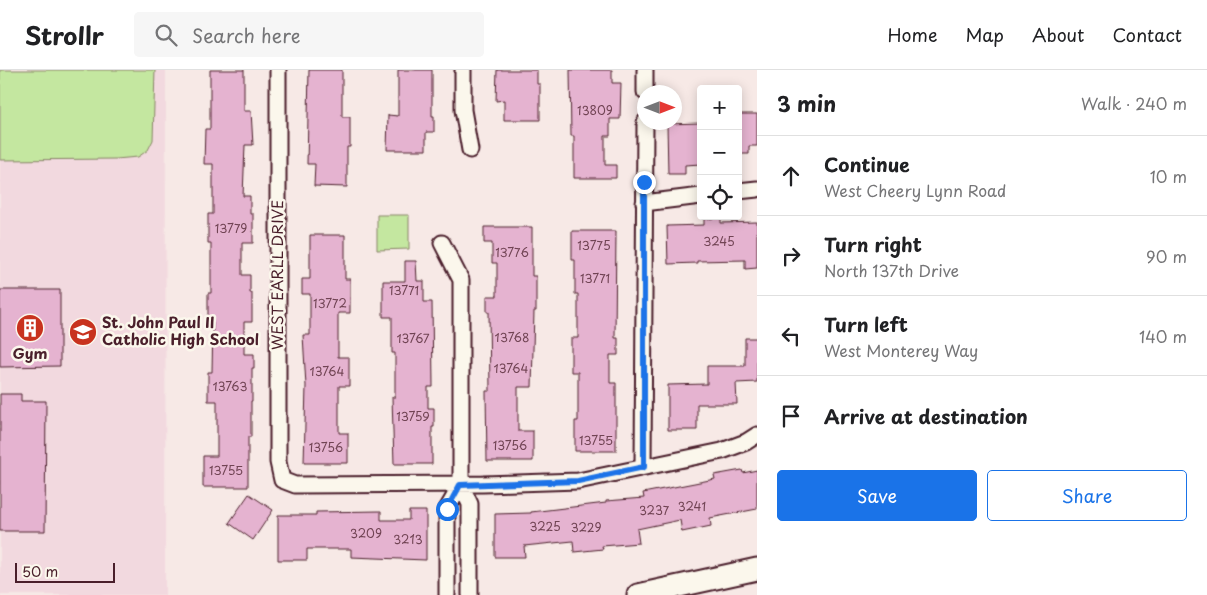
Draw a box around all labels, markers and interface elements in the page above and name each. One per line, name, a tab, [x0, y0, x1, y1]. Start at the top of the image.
search box	[134, 12, 484, 57]
text: Strollr	[25, 17, 104, 53]
icon: search	[152, 21, 180, 49]
text: Search here	[192, 21, 301, 49]
text: Home	[887, 21, 937, 48]
text: Map	[965, 21, 1004, 48]
text: About	[1032, 21, 1084, 48]
text: Contact	[1112, 21, 1182, 48]
north arrow	[637, 85, 682, 130]
map controls	[697, 85, 742, 220]
button: +	[697, 85, 742, 130]
text: 3 min	[777, 87, 836, 119]
text: Walk · 240 m	[1081, 91, 1187, 115]
house number: 13809	[577, 101, 613, 119]
button: −	[697, 130, 742, 175]
text: Continue	[824, 150, 910, 178]
icon: ahead	[777, 162, 805, 190]
text: 10 m	[1150, 164, 1187, 188]
route end	[633, 171, 656, 194]
button: locate	[697, 175, 742, 220]
text: West Cheery Lynn Road	[824, 178, 1006, 202]
street label: WEST EARLL DRIVE	[265, 200, 288, 350]
house number: 13779	[215, 219, 247, 237]
text: Turn right	[824, 230, 922, 258]
house number: 3245	[703, 232, 735, 250]
house number: 13775	[577, 236, 611, 254]
icon: right	[777, 242, 805, 270]
house number: 13776	[495, 243, 529, 261]
text: 90 m	[1146, 244, 1187, 268]
text: North 137th Drive	[824, 258, 959, 282]
house number: 13771	[580, 269, 610, 287]
house number: 13771	[389, 281, 419, 299]
house number: 13772	[313, 294, 347, 312]
place label: St. John Paul II Catholic High School	[102, 310, 259, 350]
text: Turn left	[824, 310, 908, 338]
building icon: Gym	[15, 313, 45, 343]
school or university icon: St. John Paul II Catholic High School	[68, 317, 98, 347]
icon: left	[777, 322, 805, 350]
text: 140 m	[1139, 324, 1187, 348]
house number: 13768	[495, 328, 529, 346]
house number: 13767	[396, 329, 430, 347]
text: West Monterey Way	[824, 338, 978, 362]
place label: Gym	[13, 341, 47, 364]
house number: 13764	[494, 359, 529, 377]
house number: 13764	[310, 362, 345, 380]
house number: 13763	[213, 377, 247, 395]
icon: arrive	[777, 402, 805, 430]
text: Arrive at destination	[824, 402, 1028, 430]
house number: 13759	[396, 407, 430, 425]
house number: 13755	[579, 431, 613, 449]
house number: 13756	[493, 436, 527, 454]
house number: 13756	[309, 438, 343, 456]
house number: 13755	[209, 461, 243, 479]
button: Save	[777, 470, 977, 521]
button: Share	[987, 470, 1187, 521]
house number: 3241	[678, 497, 706, 515]
route start	[436, 498, 459, 521]
house number: 3237	[639, 501, 670, 519]
house number: 3225	[529, 517, 561, 535]
house number: 3229	[571, 518, 601, 536]
house number: 3209	[350, 524, 382, 542]
house number: 3213	[393, 530, 423, 548]
scale bar	[15, 560, 115, 583]
text: 50 m	[22, 561, 58, 582]

